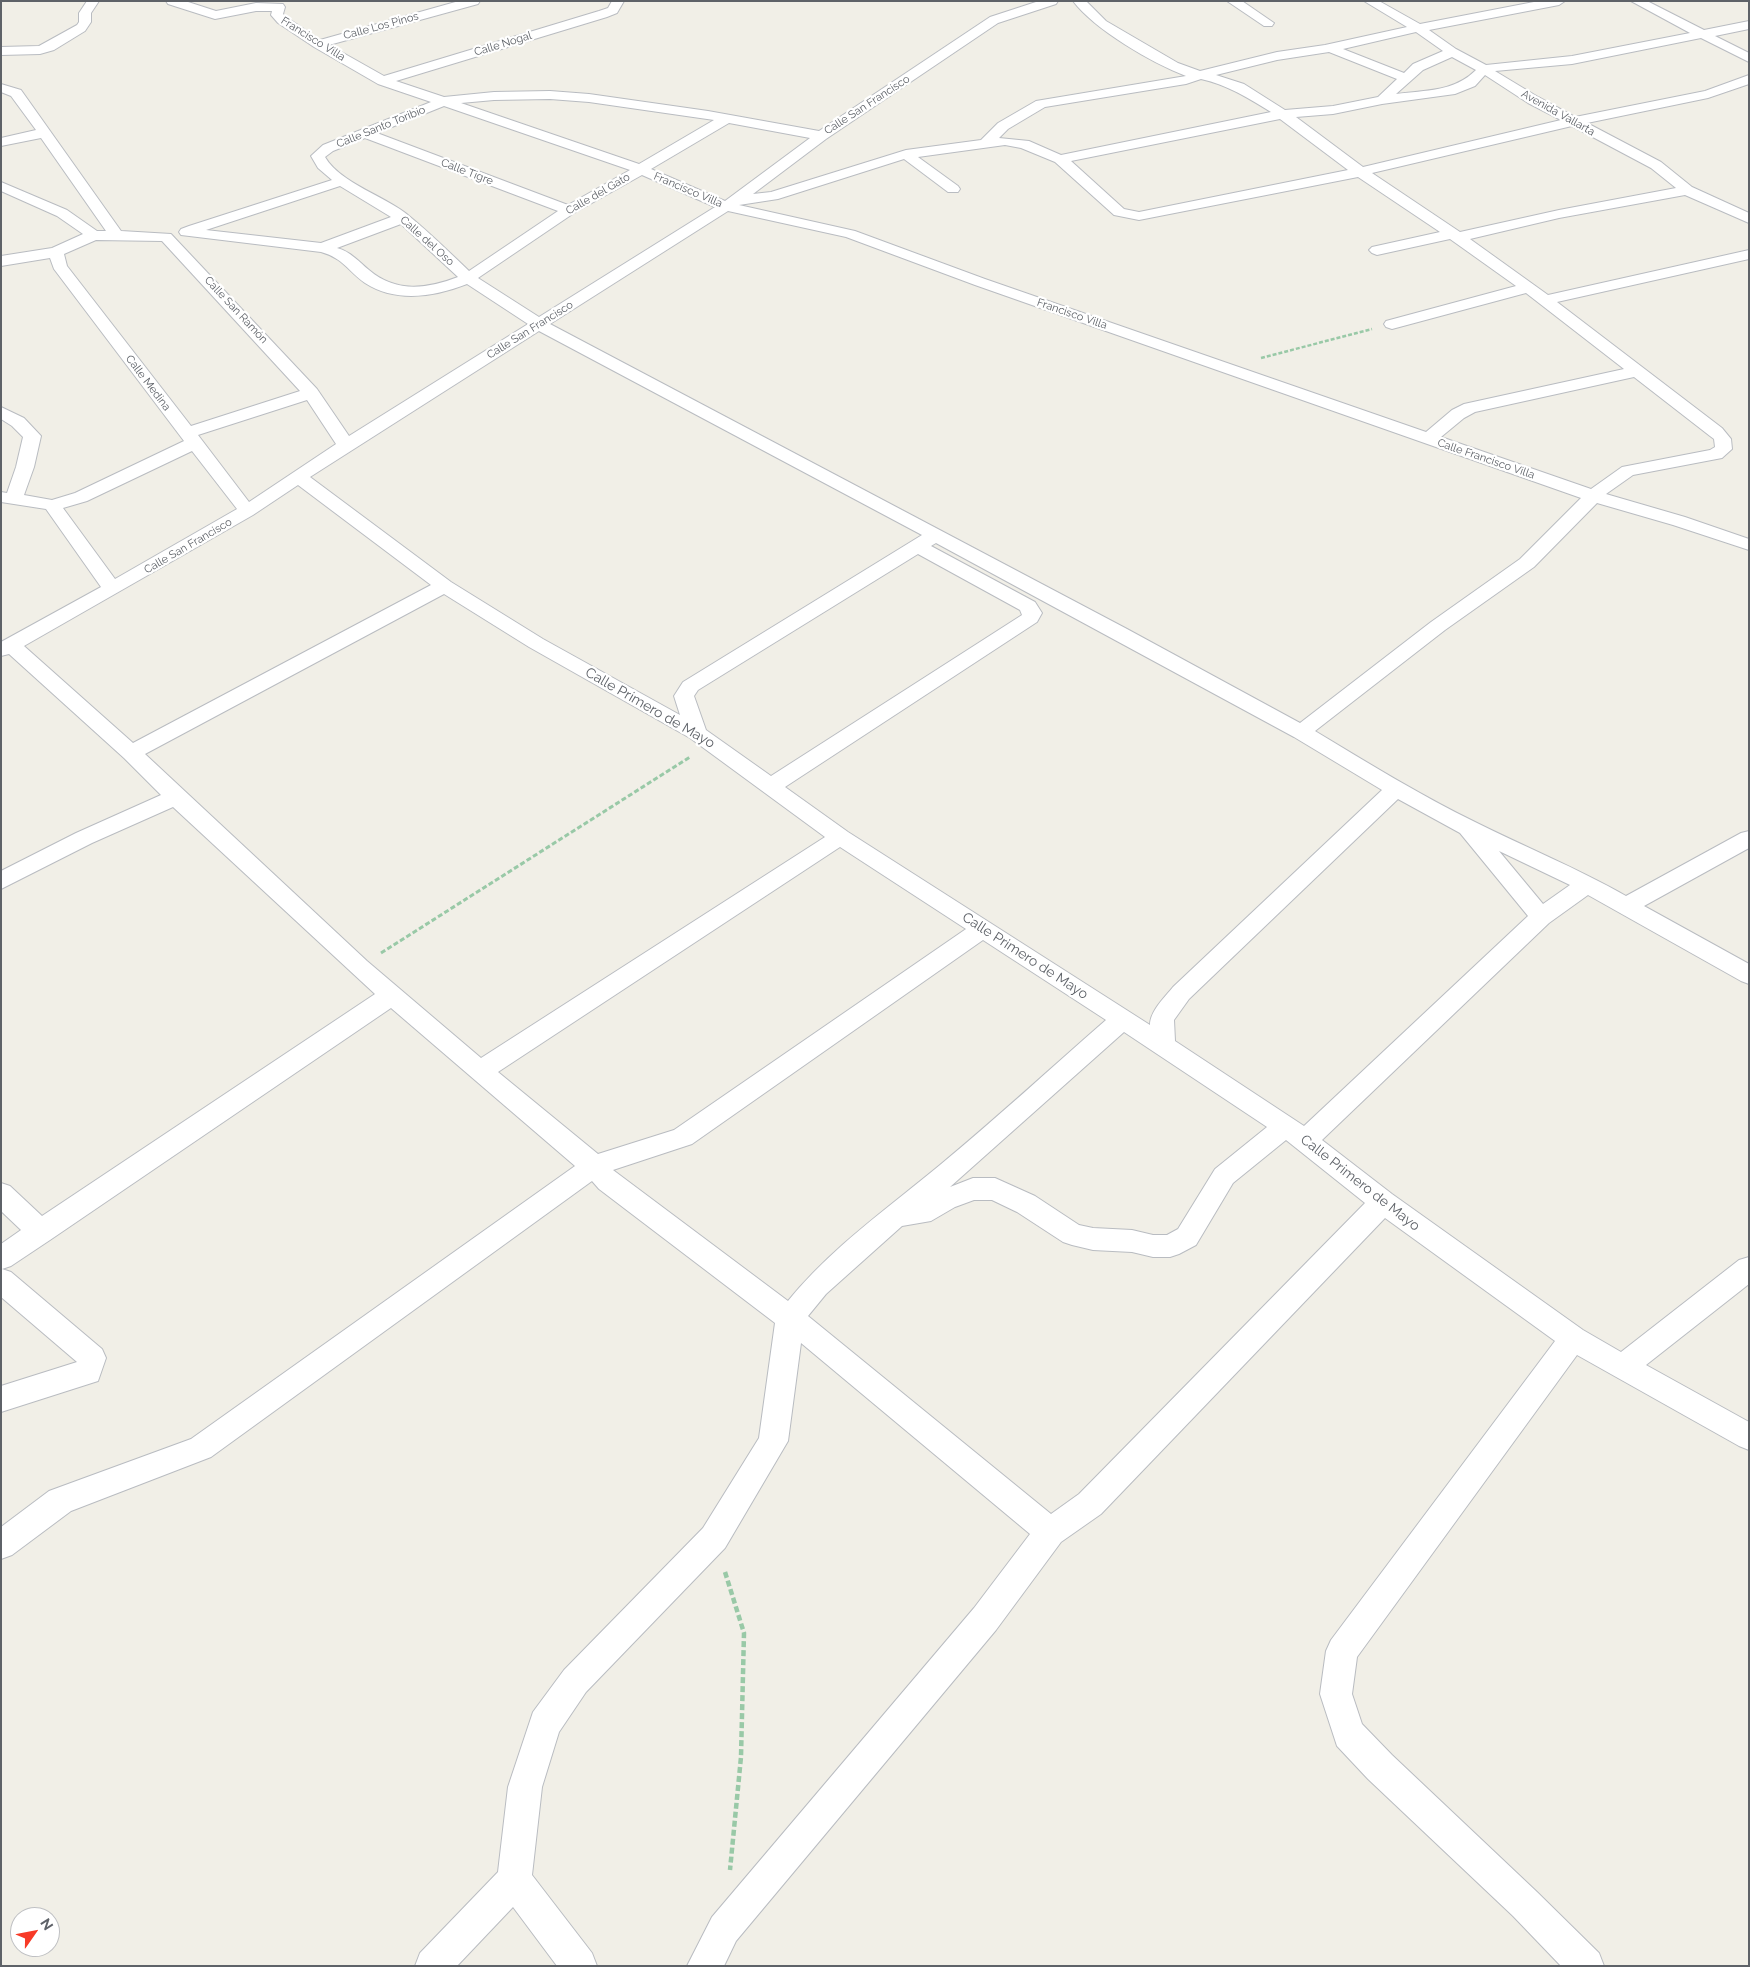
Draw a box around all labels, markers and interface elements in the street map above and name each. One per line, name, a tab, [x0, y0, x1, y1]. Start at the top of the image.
street label: Calle Los Pinos	[342, 10, 420, 42]
street label: Francisco Villa	[278, 14, 348, 64]
street label: Calle Nogal	[473, 29, 533, 59]
street label: Calle San Francisco	[822, 72, 912, 138]
street label: Avenida Vallarta	[1519, 87, 1597, 139]
street label: Calle Santo Toribio	[335, 103, 427, 151]
street label: Calle Tigre	[439, 156, 495, 188]
street label: Calle del Gato	[564, 170, 632, 218]
street label: Francisco Villa	[652, 170, 724, 210]
street label: Calle del Oso	[397, 213, 457, 269]
street label: Calle San Ramón	[202, 274, 270, 346]
street label: Francisco Villa	[1035, 296, 1109, 332]
street label: Calle San Francisco	[484, 298, 576, 362]
street label: Calle Medina	[123, 352, 173, 414]
street label: Calle Francisco Villa	[1436, 436, 1536, 482]
street label: Calle San Francisco	[142, 515, 234, 577]
street label: Calle Primero de Mayo	[582, 664, 718, 752]
street label: Calle Primero de Mayo	[959, 909, 1091, 1003]
street label: Calle Primero de Mayo	[1297, 1131, 1423, 1235]
north arrow	[10, 1907, 60, 1957]
text: N	[37, 1916, 56, 1933]

